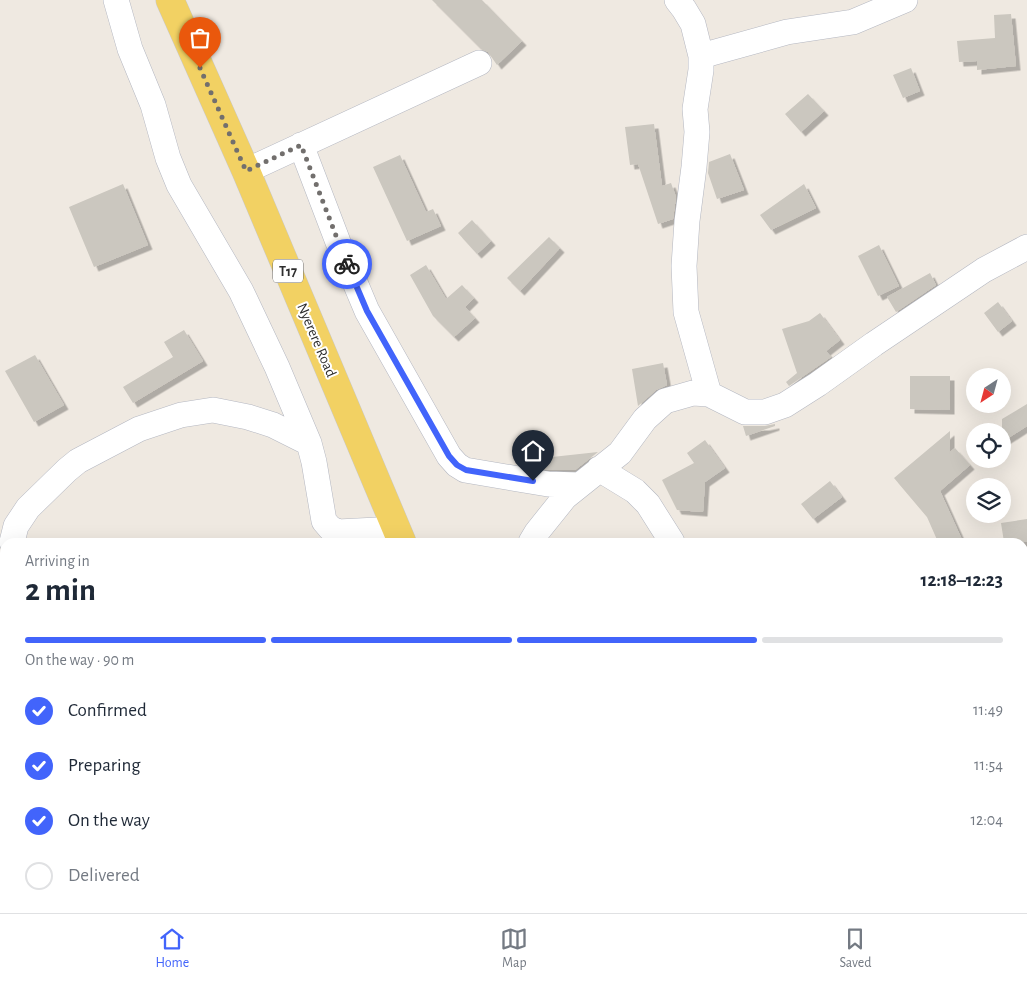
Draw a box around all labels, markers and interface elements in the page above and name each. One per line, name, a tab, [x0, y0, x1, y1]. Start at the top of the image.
pin	[179, 17, 221, 68]
icon: bag	[186, 24, 214, 52]
courier	[322, 239, 372, 289]
icon: bike	[333, 250, 361, 278]
road number: T17	[273, 260, 303, 282]
street label: Nyerere Road	[294, 301, 339, 380]
north arrow	[966, 368, 1011, 412]
map controls	[966, 368, 1011, 523]
button: locate	[966, 423, 1011, 468]
pin	[512, 430, 554, 481]
icon: home	[519, 437, 547, 465]
button: layers	[966, 478, 1011, 523]
text: Arriving in	[25, 553, 90, 569]
text: 12:18–12:23	[921, 571, 1003, 590]
text: 2 min	[25, 574, 96, 606]
text: On the way · 90 m	[25, 652, 134, 668]
icon: check	[25, 697, 53, 725]
text: Confirmed	[68, 701, 147, 720]
text: 11:49	[973, 702, 1003, 718]
icon: check	[25, 752, 53, 780]
text: Preparing	[68, 756, 141, 775]
text: 11:54	[974, 757, 1003, 773]
icon: check	[25, 807, 53, 835]
text: On the way	[68, 811, 150, 830]
text: 12:04	[970, 812, 1003, 828]
text: Delivered	[68, 866, 140, 885]
tab: Home	[156, 925, 189, 972]
tab: Map	[500, 925, 528, 972]
tab: Saved	[839, 925, 871, 972]

